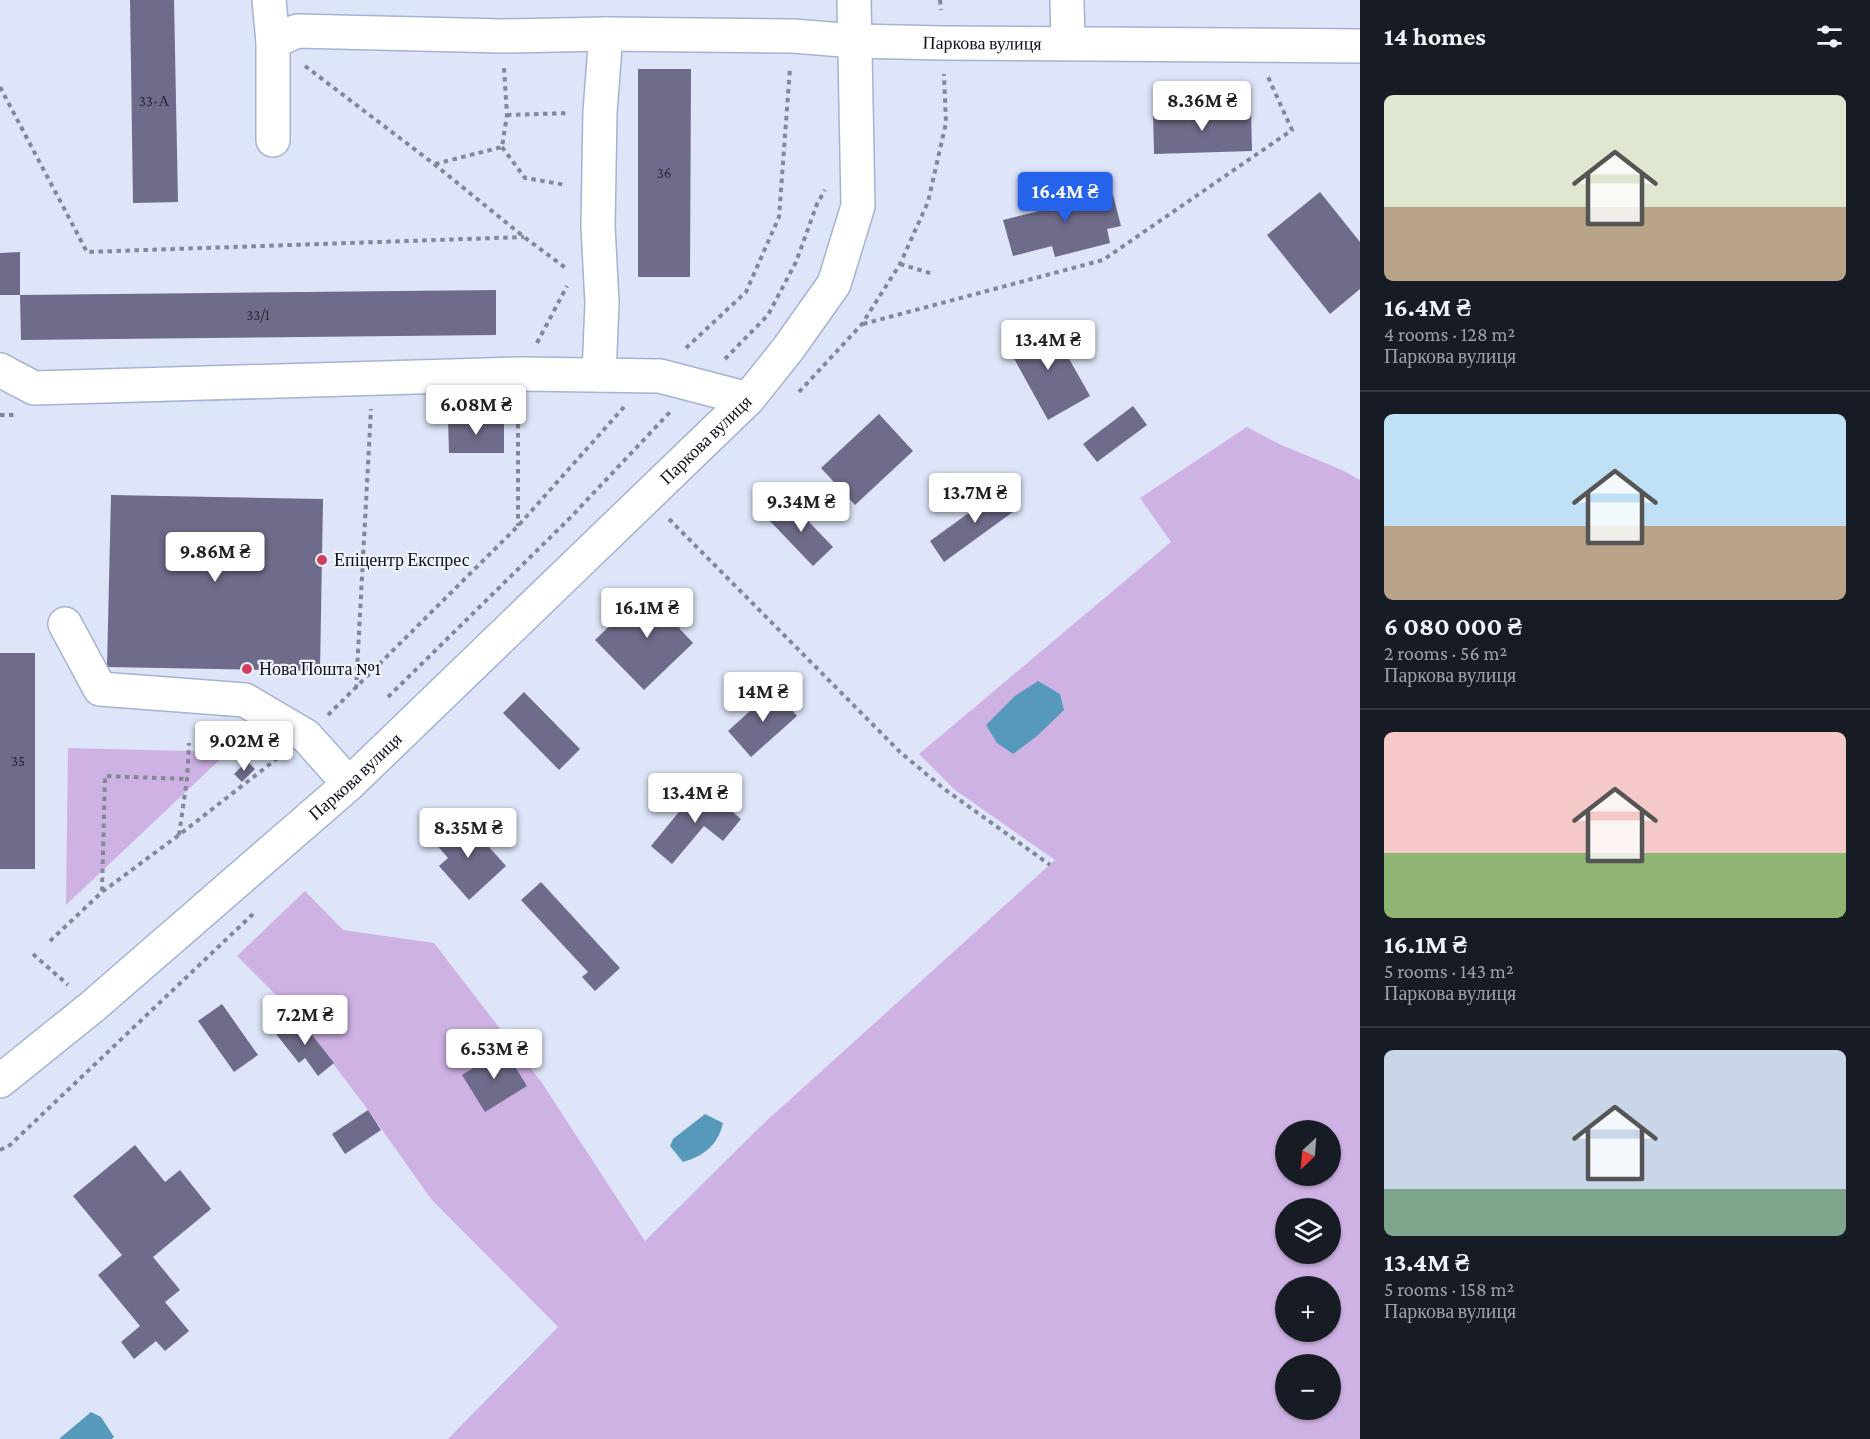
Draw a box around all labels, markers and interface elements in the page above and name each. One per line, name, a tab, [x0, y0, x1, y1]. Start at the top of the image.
icon: filters	[1813, 20, 1846, 53]
text: 14 homes	[1384, 22, 1486, 51]
street label: Паркова вулиця	[922, 33, 1042, 54]
pin: 8.36M ₴	[1147, 81, 1257, 132]
text: 8.36M ₴	[1167, 89, 1237, 111]
house number: 33-А	[139, 93, 169, 109]
icon: home	[1561, 134, 1669, 242]
house number: 36	[657, 165, 671, 181]
pin: 16.4M ₴	[1010, 172, 1120, 223]
text: 16.4M ₴	[1032, 180, 1098, 202]
text: 16.4M ₴	[1384, 293, 1471, 322]
house number: 33/1	[246, 307, 270, 323]
pin: 13.4M ₴	[993, 320, 1103, 371]
text: 4 rooms · 128 m²	[1384, 323, 1515, 345]
text: 13.4M ₴	[1015, 328, 1081, 350]
text: Паркова вулиця	[1384, 345, 1516, 367]
pin: 6.08M ₴	[421, 385, 531, 436]
street label: Паркова вулиця	[656, 391, 756, 488]
text: 6.08M ₴	[440, 393, 512, 415]
icon: home	[1561, 453, 1669, 561]
pin: 13.7M ₴	[920, 473, 1030, 524]
text: 13.7M ₴	[943, 481, 1007, 503]
pin: 9.34M ₴	[746, 482, 856, 533]
text: 9.34M ₴	[767, 490, 835, 512]
pin: 9.86M ₴	[160, 532, 270, 583]
text: 9.86M ₴	[180, 540, 250, 562]
place label: Епіцентр Експрес	[334, 550, 470, 570]
marker: Епіцентр Експрес	[315, 553, 329, 567]
pin: 16.1M ₴	[592, 588, 702, 639]
text: 16.1M ₴	[615, 596, 679, 618]
text: 6 080 000 ₴	[1384, 612, 1522, 641]
text: 2 rooms · 56 m²	[1384, 642, 1507, 664]
place label: Нова Пошта №1	[259, 659, 381, 679]
marker: Нова Пошта №1	[240, 662, 254, 676]
text: Паркова вулиця	[1384, 664, 1516, 686]
pin: 14M ₴	[721, 672, 805, 723]
text: 14M ₴	[738, 680, 788, 702]
pin: 9.02M ₴	[189, 721, 299, 772]
text: 9.02M ₴	[209, 729, 279, 751]
street label: Паркова вулиця	[305, 729, 406, 824]
house number: 35	[11, 753, 25, 769]
icon: home	[1561, 771, 1669, 879]
pin: 13.4M ₴	[640, 773, 750, 824]
text: 13.4M ₴	[662, 781, 728, 803]
pin: 8.35M ₴	[413, 808, 523, 859]
text: 8.35M ₴	[433, 816, 503, 838]
text: 16.1M ₴	[1384, 930, 1467, 959]
text: 5 rooms · 143 m²	[1384, 960, 1514, 982]
text: Паркова вулиця	[1384, 982, 1516, 1004]
pin: 7.2M ₴	[256, 995, 354, 1046]
text: 7.2M ₴	[277, 1003, 333, 1025]
pin: 6.53M ₴	[439, 1029, 549, 1080]
text: 6.53M ₴	[460, 1037, 528, 1059]
icon: home	[1561, 1089, 1669, 1197]
north arrow	[1275, 1120, 1341, 1186]
map controls	[1275, 1120, 1341, 1420]
button: layers	[1275, 1198, 1341, 1264]
text: 13.4M ₴	[1384, 1248, 1469, 1277]
button: +	[1275, 1276, 1341, 1342]
text: 5 rooms · 158 m²	[1384, 1278, 1514, 1300]
text: Паркова вулиця	[1384, 1300, 1516, 1322]
button: −	[1275, 1354, 1341, 1420]

